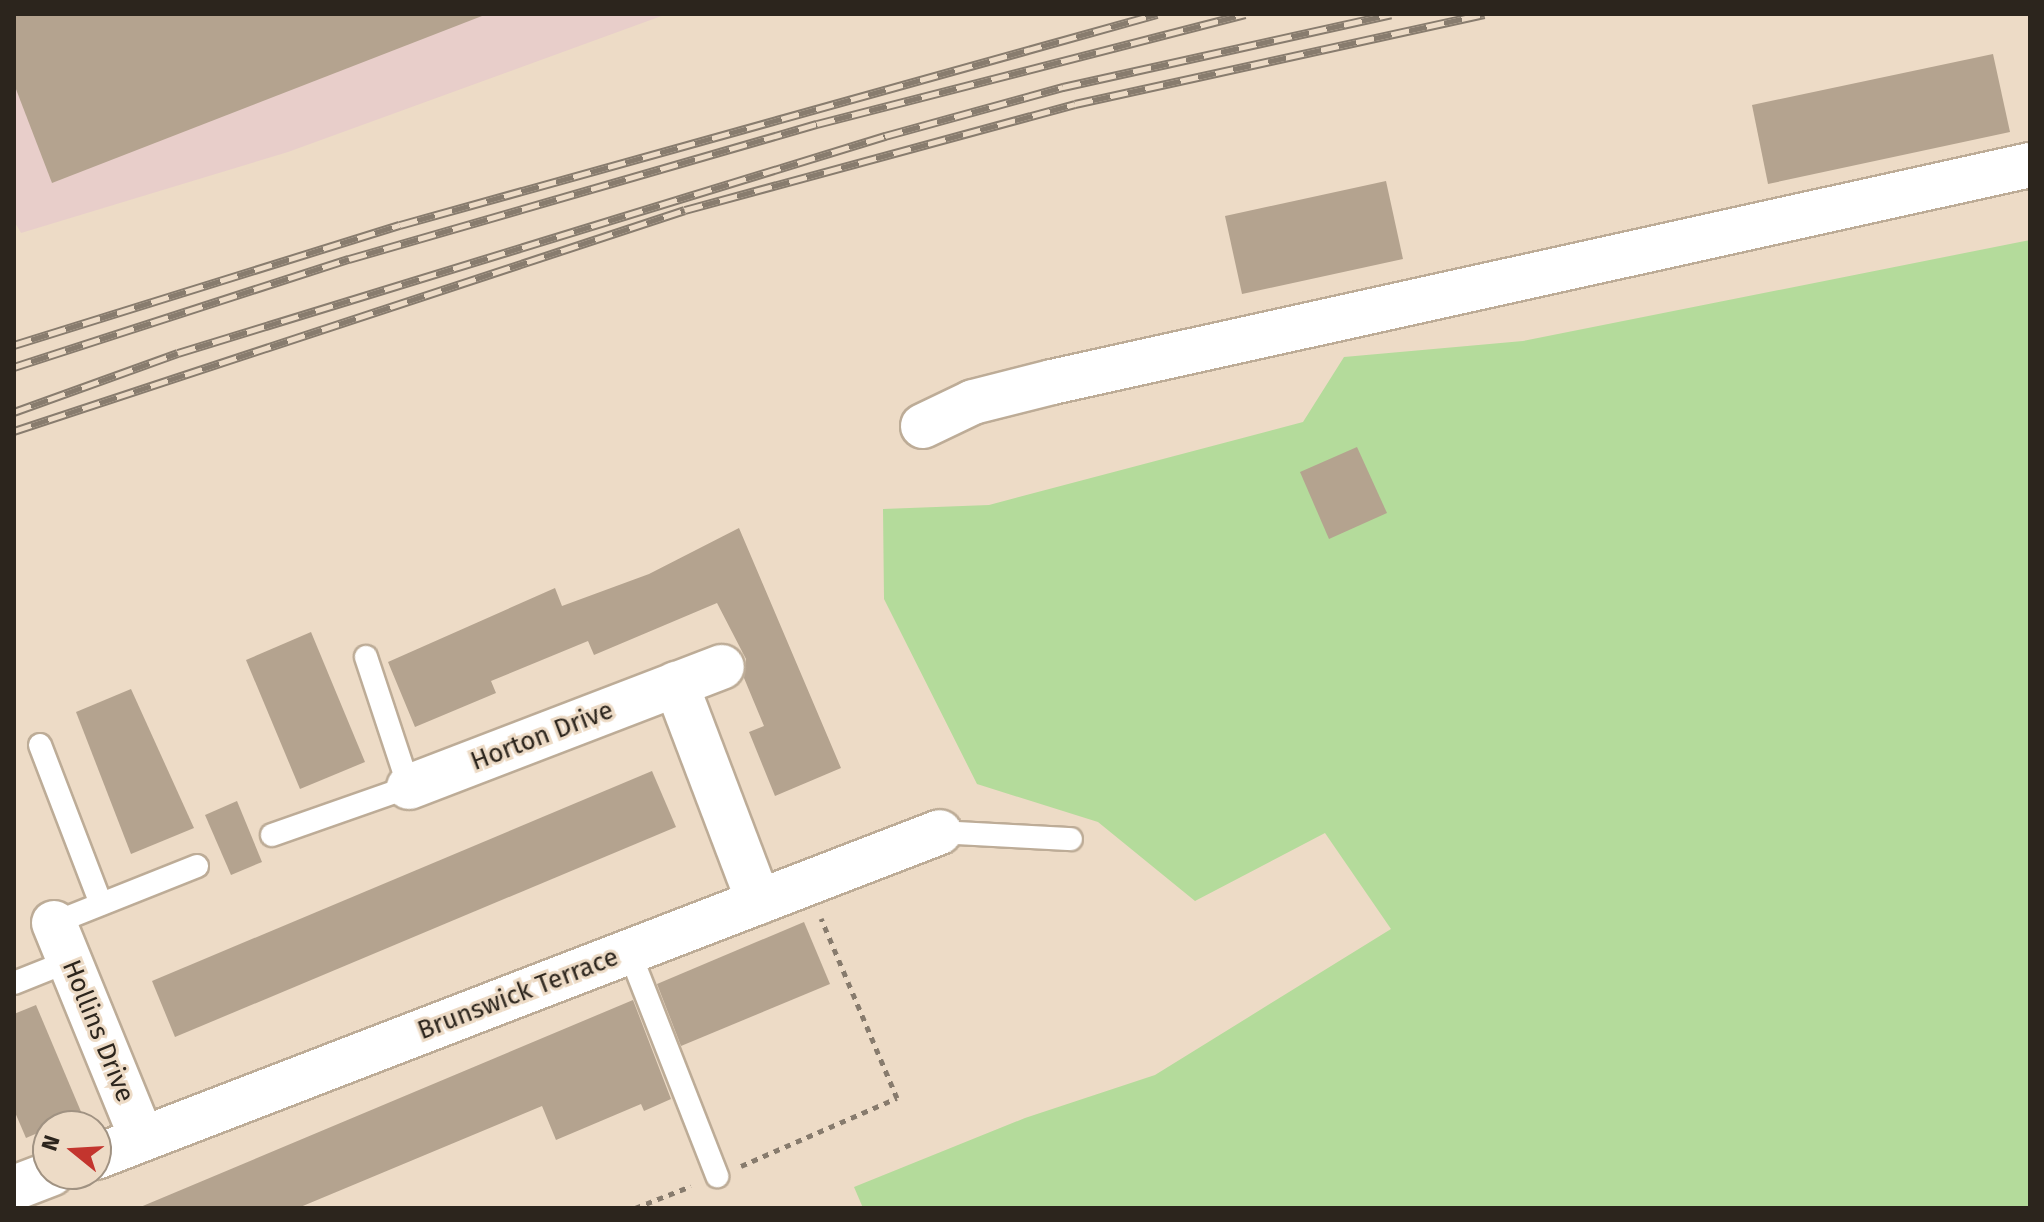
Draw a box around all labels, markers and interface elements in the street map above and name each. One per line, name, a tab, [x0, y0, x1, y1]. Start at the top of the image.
street label: Horton Drive	[466, 695, 618, 777]
street label: Brunswick Terrace	[413, 941, 623, 1047]
street label: Hollins Drive	[55, 955, 141, 1107]
north arrow	[32, 1110, 112, 1190]
text: N	[36, 1132, 66, 1154]

